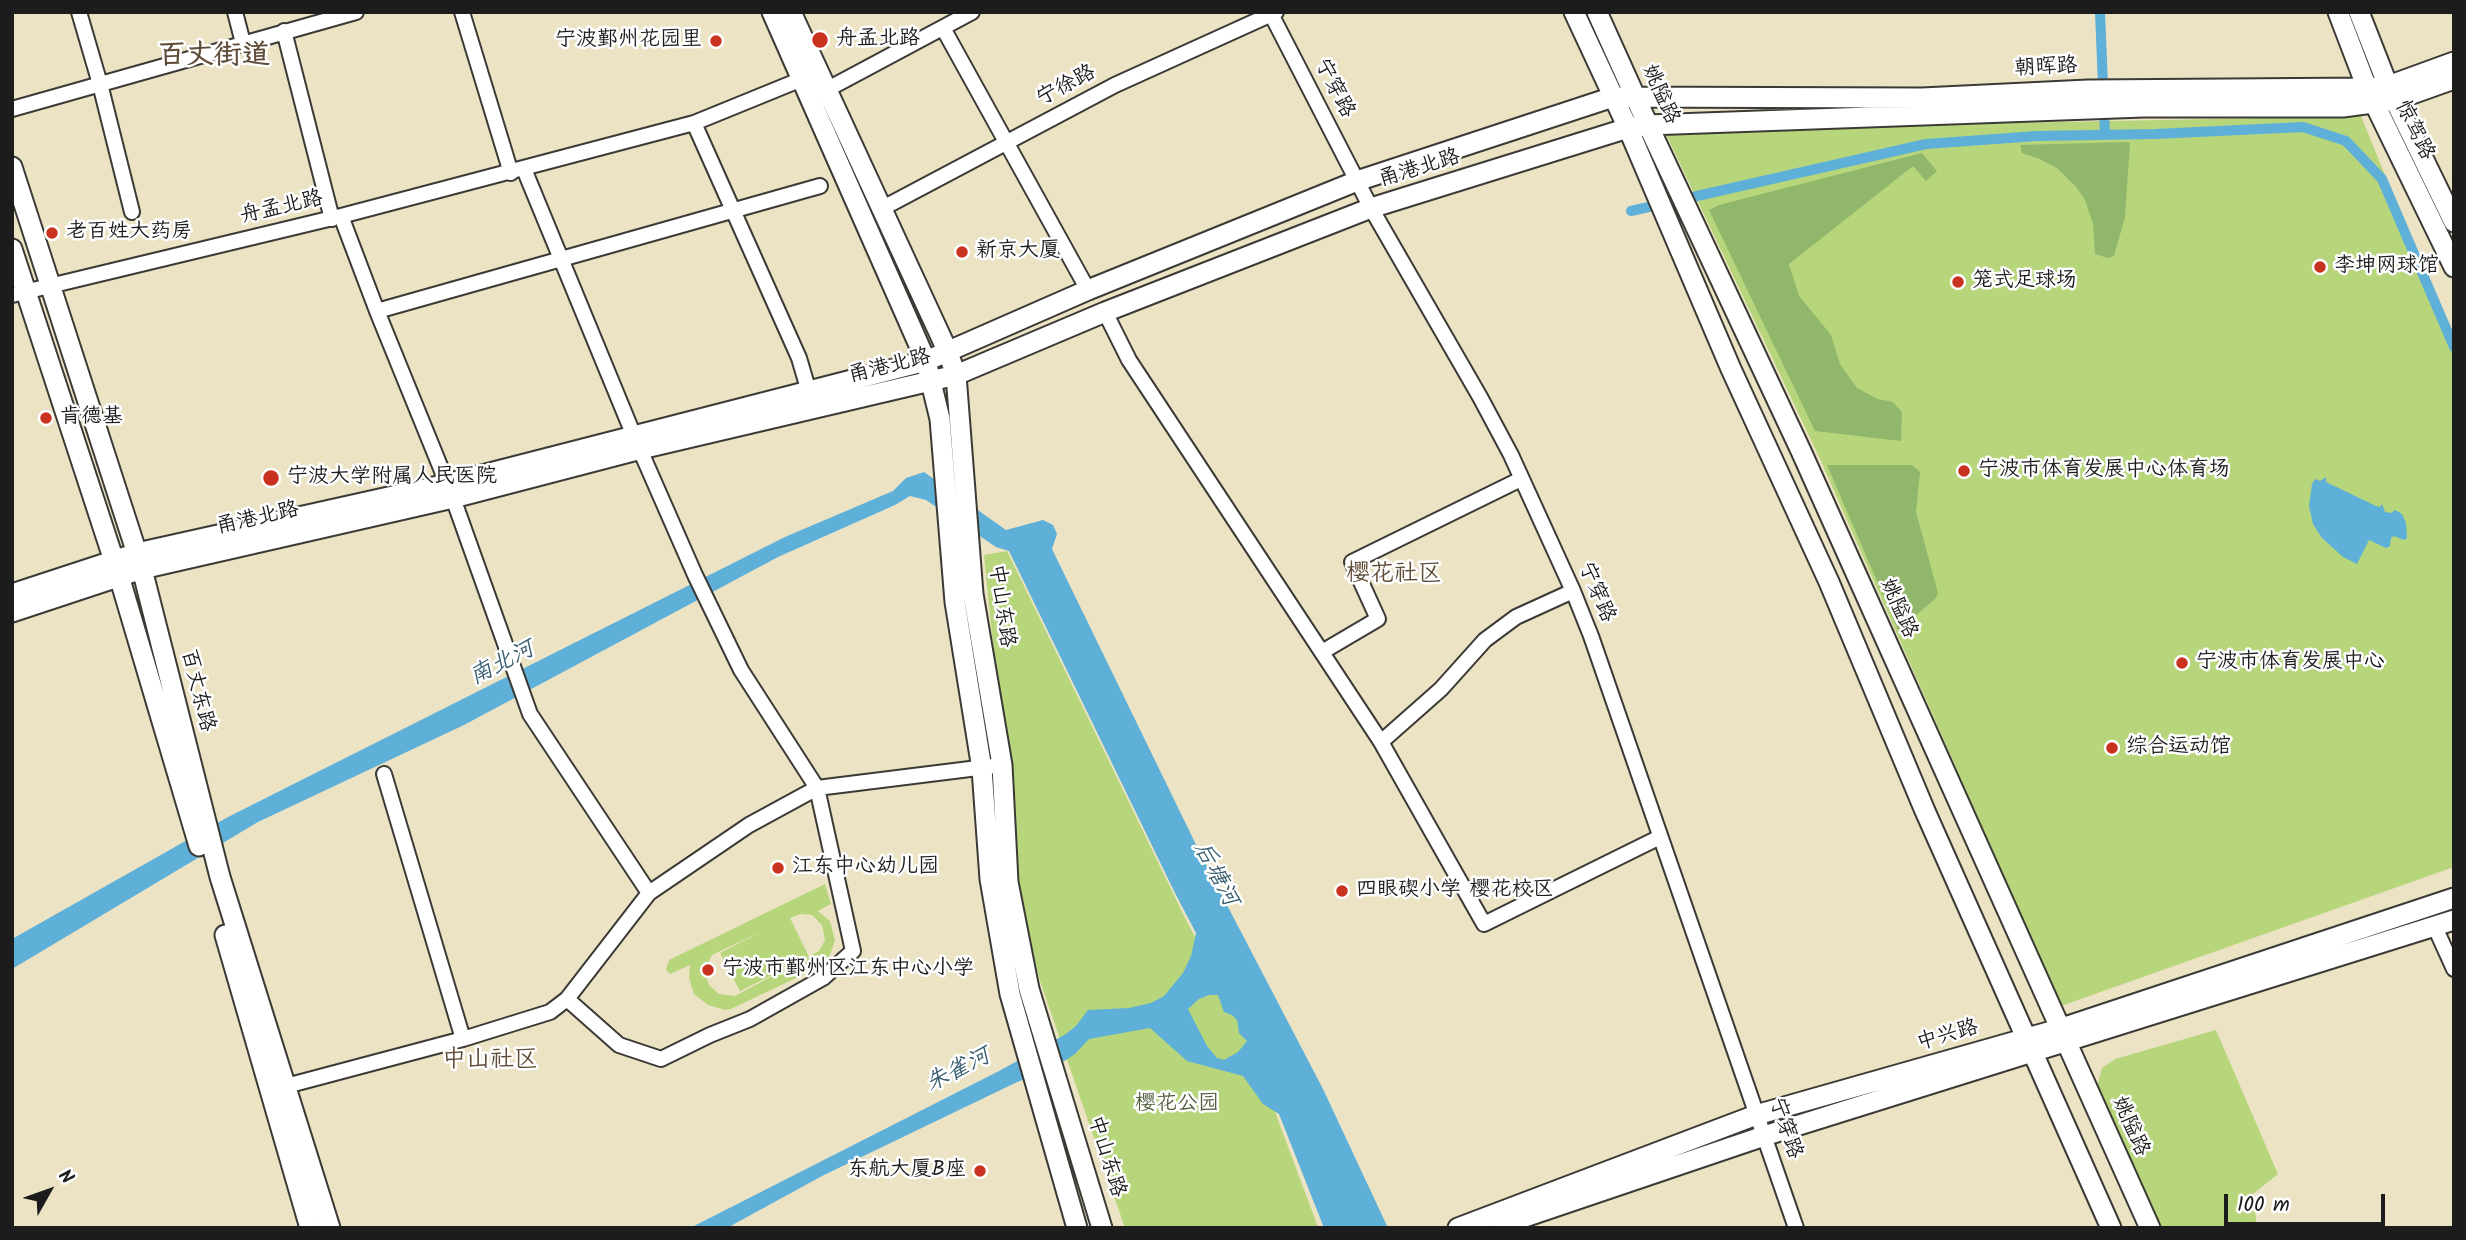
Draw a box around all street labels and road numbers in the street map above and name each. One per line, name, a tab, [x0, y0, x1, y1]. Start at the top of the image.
street label: 宁穿路	[1307, 55, 1359, 123]
street label: 朝晖路	[2014, 55, 2078, 83]
street label: 宁徐路	[1033, 61, 1101, 113]
street label: 姚隘路	[1635, 61, 1683, 129]
street label: 惊驾路	[2388, 97, 2438, 165]
street label: 甬港北路	[1376, 146, 1464, 194]
street label: 舟孟北路	[238, 187, 326, 231]
street label: 甬港北路	[846, 346, 934, 390]
street label: 甬港北路	[214, 498, 302, 542]
street label: 宁穿路	[1571, 559, 1619, 627]
street label: 中山东路	[982, 563, 1018, 649]
street label: 姚隘路	[1873, 575, 1921, 643]
street label: 百丈东路	[174, 647, 218, 735]
street label: 中兴路	[1914, 1016, 1982, 1058]
street label: 姚隘路	[2105, 1093, 2153, 1161]
street label: 宁穿路	[1762, 1095, 1806, 1163]
street label: 中山东路	[1081, 1113, 1129, 1201]

